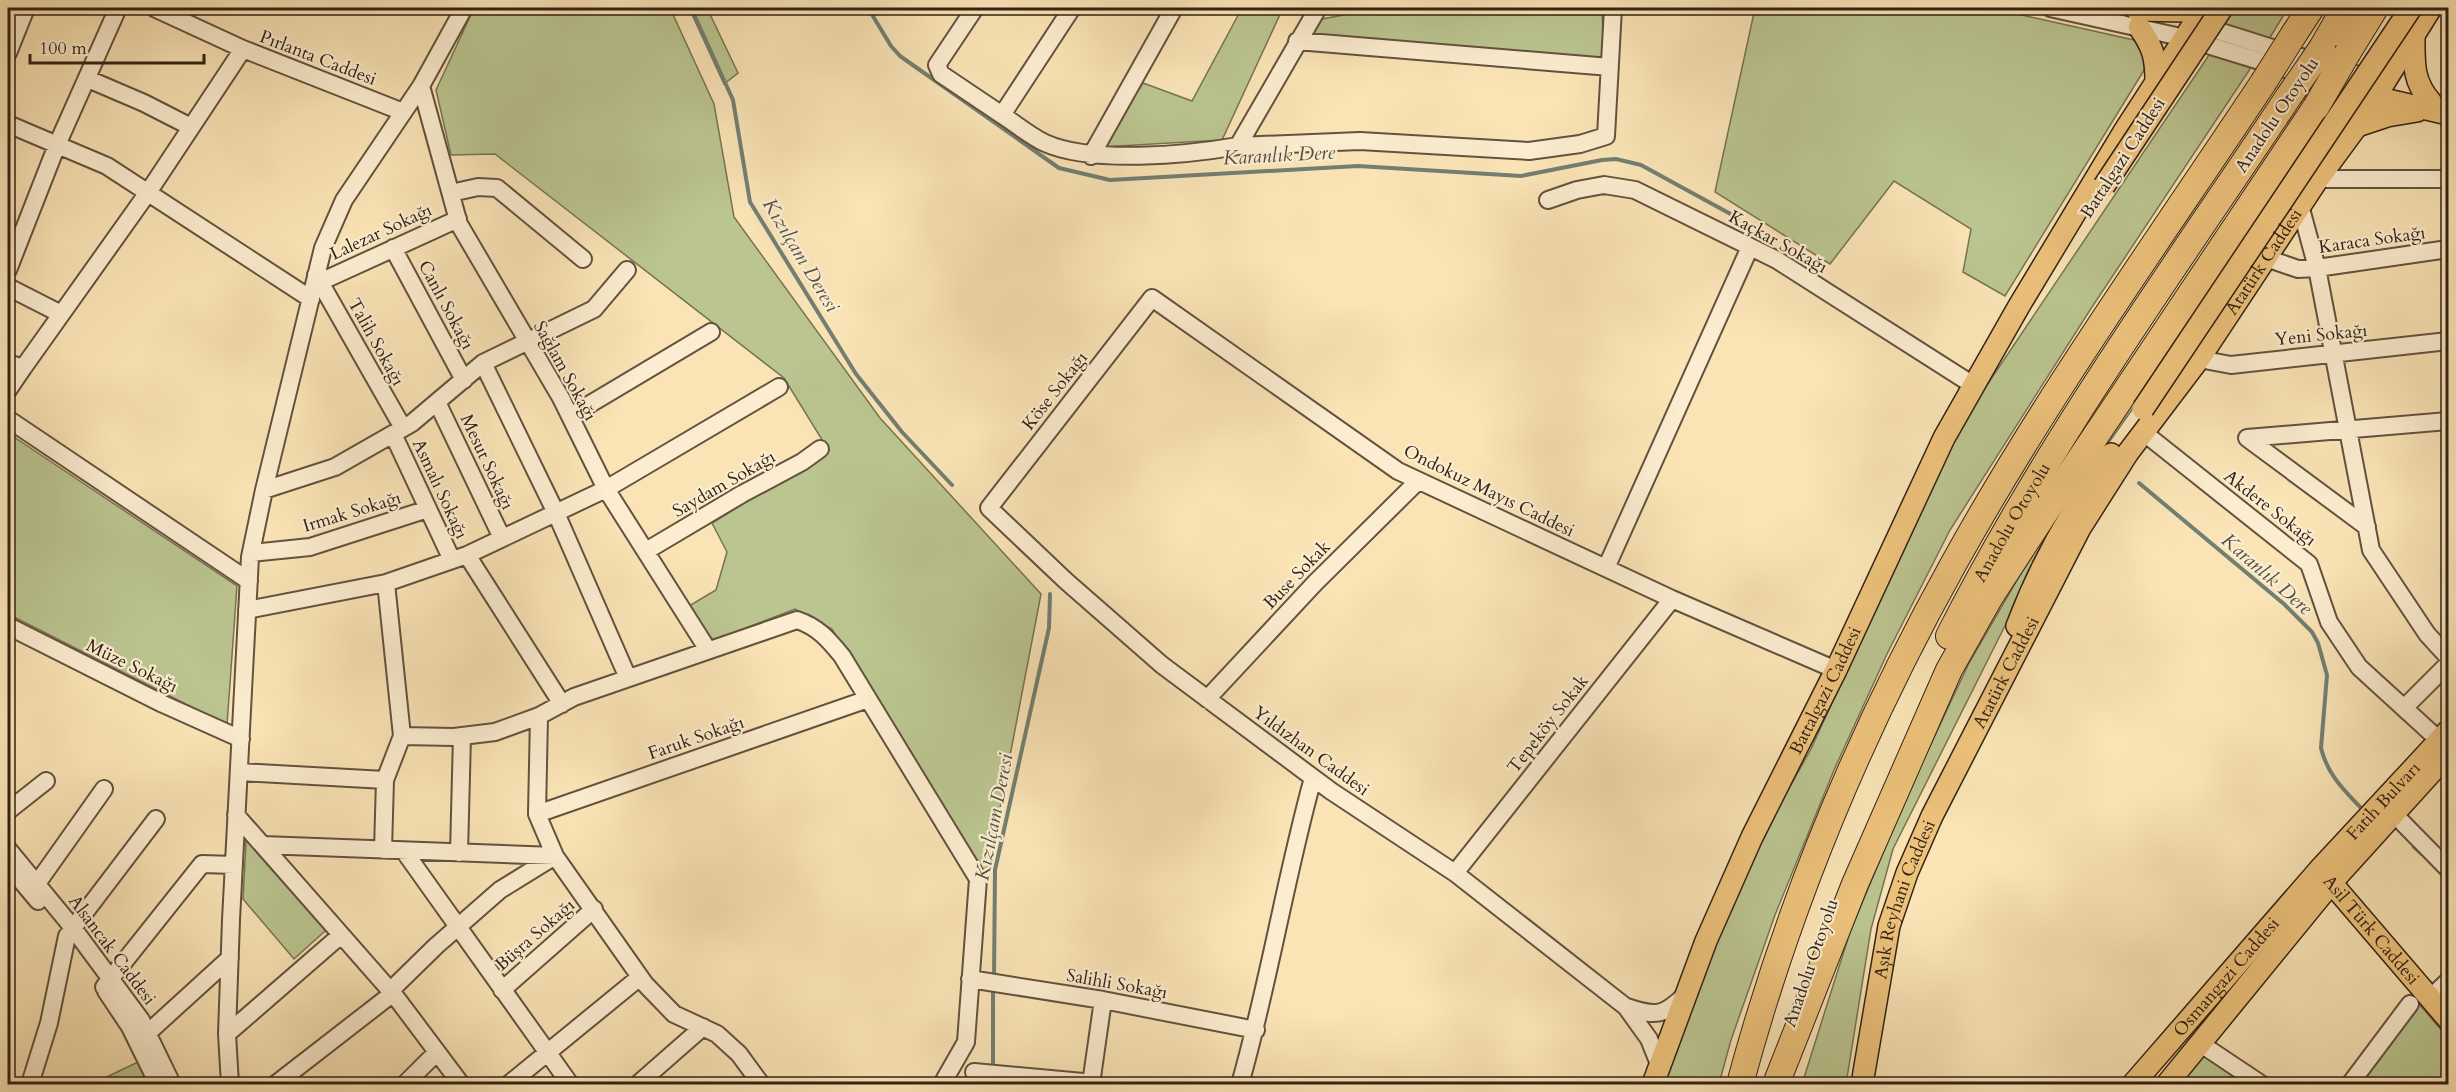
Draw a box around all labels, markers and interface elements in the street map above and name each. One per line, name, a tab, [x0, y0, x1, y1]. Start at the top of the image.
street label: Pırlanta Caddesi	[256, 24, 380, 92]
scale bar	[30, 27, 204, 65]
text: 100 m	[39, 36, 87, 61]
street label: Anadolu Otoyolu	[2229, 52, 2325, 178]
street label: Battalgazi Caddesi	[2075, 93, 2171, 223]
water label: Karanlık Dere	[1222, 139, 1336, 171]
water label: Kızılçam Deresi	[756, 193, 846, 318]
street label: Lalezar Sokağı	[326, 197, 436, 267]
street label: Atatürk Caddesi	[2219, 203, 2308, 320]
street label: Kaçkar Sokağı	[1724, 205, 1832, 279]
street label: Karaca Sokağı	[2317, 220, 2427, 260]
street label: Canlı Sokağı	[412, 256, 480, 354]
street label: Talih Sokağı	[342, 294, 410, 390]
street label: Sağlam Sokağı	[527, 317, 603, 425]
street label: Yeni Sokağı	[2273, 318, 2369, 352]
street label: Köse Sokağı	[1016, 346, 1094, 436]
street label: Mesut Sokağı	[454, 410, 520, 514]
street label: Asmalı Sokağı	[406, 435, 474, 543]
street label: Ondokuz Mayıs Caddesi	[1399, 439, 1579, 543]
street label: Saydam Sokağı	[668, 444, 780, 524]
street label: Anadolu Otoyolu	[1967, 458, 2056, 586]
street label: Akdere Sokağı	[2219, 464, 2321, 552]
street label: Irmak Sokağı	[300, 485, 404, 539]
water label: Karanlık Dere	[2216, 527, 2318, 621]
street label: Buse Sokak	[1258, 535, 1336, 615]
street label: Atatürk Caddesi	[1967, 612, 2045, 733]
street label: Battalgazi Caddesi	[1783, 622, 1867, 759]
street label: Müze Sokağı	[82, 633, 182, 699]
street label: Tepeköy Sokak	[1502, 669, 1595, 778]
street label: Yıldızhan Caddesi	[1248, 700, 1374, 802]
street label: Faruk Sokağı	[645, 710, 747, 766]
water label: Kızılçam Deresi	[968, 751, 1020, 883]
street label: Fatih Bulvarı	[2340, 756, 2426, 845]
street label: Aşık Reyhani Caddesi	[1868, 816, 1941, 981]
street label: Asil Türk Caddesi	[2317, 869, 2426, 990]
street label: Alsancak Caddesi	[62, 890, 162, 1010]
street label: Büşra Sokağı	[490, 893, 580, 977]
street label: Anadolu Otoyolu	[1777, 895, 1845, 1030]
street label: Osmangazi Caddesi	[2167, 912, 2285, 1042]
street label: Salihli Sokağı	[1065, 963, 1169, 1005]

